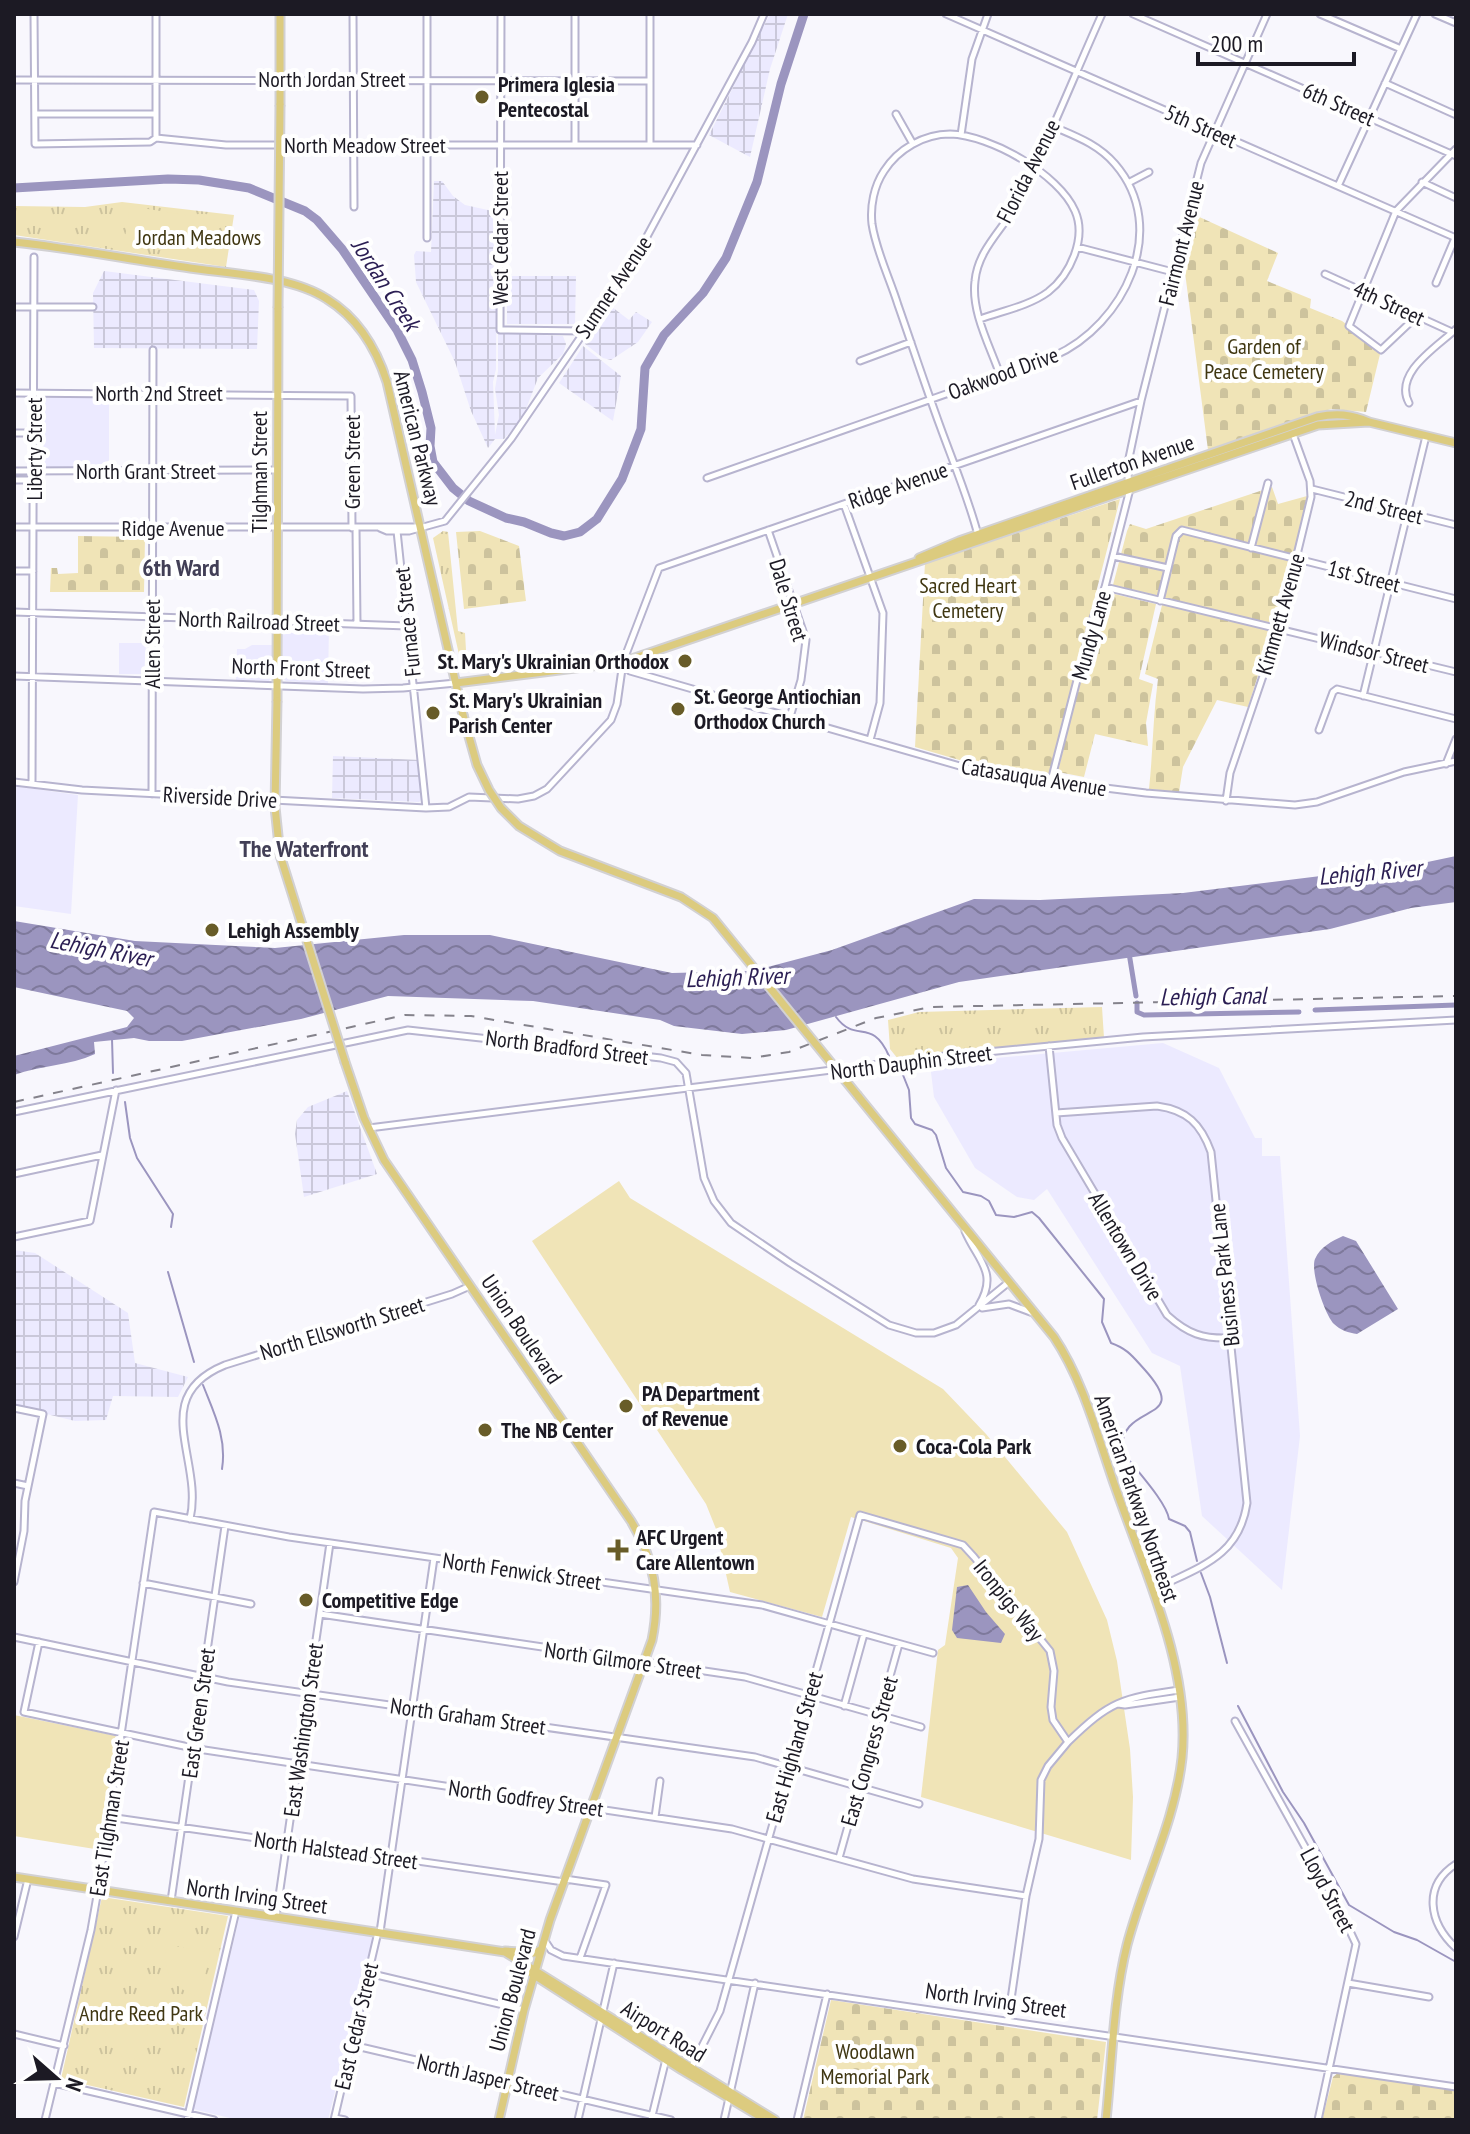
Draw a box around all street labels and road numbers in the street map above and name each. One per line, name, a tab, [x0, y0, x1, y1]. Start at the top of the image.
street label: North Jordan Street	[258, 65, 406, 93]
street label: 6th Street	[1299, 76, 1379, 132]
street label: 5th Street	[1161, 98, 1241, 154]
street label: Florida Avenue	[990, 114, 1066, 228]
street label: North Meadow Street	[284, 131, 446, 159]
street label: West Cedar Street	[486, 171, 514, 305]
street label: Fairmont Avenue	[1152, 178, 1210, 308]
street label: Sumner Avenue	[568, 230, 658, 344]
street label: 4th Street	[1349, 274, 1429, 332]
street label: Oakwood Drive	[944, 340, 1062, 406]
street label: American Parkway	[388, 368, 448, 509]
street label: North 2nd Street	[95, 379, 223, 407]
street label: Liberty Street	[20, 398, 48, 500]
street label: Tilghman Street	[245, 411, 273, 533]
street label: Green Street	[338, 415, 366, 509]
street label: Fullerton Avenue	[1066, 428, 1198, 496]
street label: Ridge Avenue	[845, 455, 951, 515]
street label: North Grant Street	[76, 457, 216, 485]
street label: 2nd Street	[1342, 484, 1426, 530]
street label: Ridge Avenue	[121, 514, 225, 542]
street label: Kimmett Avenue	[1249, 550, 1311, 678]
street label: 1st Street	[1325, 554, 1403, 598]
street label: Dale Street	[763, 555, 815, 645]
street label: Furnace Street	[387, 566, 427, 678]
street label: Mundy Lane	[1065, 587, 1117, 683]
street label: Allen Street	[138, 599, 166, 689]
street label: North Railroad Street	[178, 604, 340, 638]
street label: Windsor Street	[1316, 625, 1432, 679]
street label: North Front Street	[231, 652, 371, 684]
street label: Catasauqua Avenue	[959, 752, 1109, 802]
street label: Riverside Drive	[162, 780, 278, 814]
street label: North Bradford Street	[484, 1023, 650, 1071]
street label: North Dauphin Street	[829, 1038, 993, 1086]
street label: Allentown Drive	[1083, 1187, 1169, 1305]
street label: Business Park Lane	[1203, 1202, 1245, 1348]
street label: Union Boulevard	[475, 1269, 569, 1389]
street label: North Ellsworth Street	[257, 1290, 427, 1366]
street label: American Parkway Northeast	[1088, 1391, 1186, 1605]
street label: North Fenwick Street	[441, 1546, 603, 1596]
street label: Ironpigs Way	[968, 1553, 1051, 1647]
street label: North Gilmore Street	[543, 1635, 703, 1685]
street label: East Washington Street	[277, 1641, 329, 1819]
street label: East Green Street	[175, 1646, 221, 1780]
street label: East Highland Street	[759, 1668, 829, 1826]
street label: East Congress Street	[834, 1673, 904, 1829]
street label: North Graham Street	[388, 1691, 548, 1741]
street label: East Tilghman Street	[83, 1738, 135, 1898]
street label: North Godfrey Street	[447, 1773, 605, 1823]
street label: North Halstead Street	[252, 1825, 420, 1875]
street label: Lloyd Street	[1294, 1843, 1362, 1937]
street label: North Irving Street	[185, 1872, 329, 1920]
street label: Union Boulevard	[482, 1926, 542, 2054]
street label: East Cedar Street	[328, 1960, 384, 2092]
street label: North Irving Street	[924, 1976, 1068, 2024]
street label: Airport Road	[616, 1994, 712, 2068]
street label: North Jasper Street	[414, 2047, 562, 2107]

